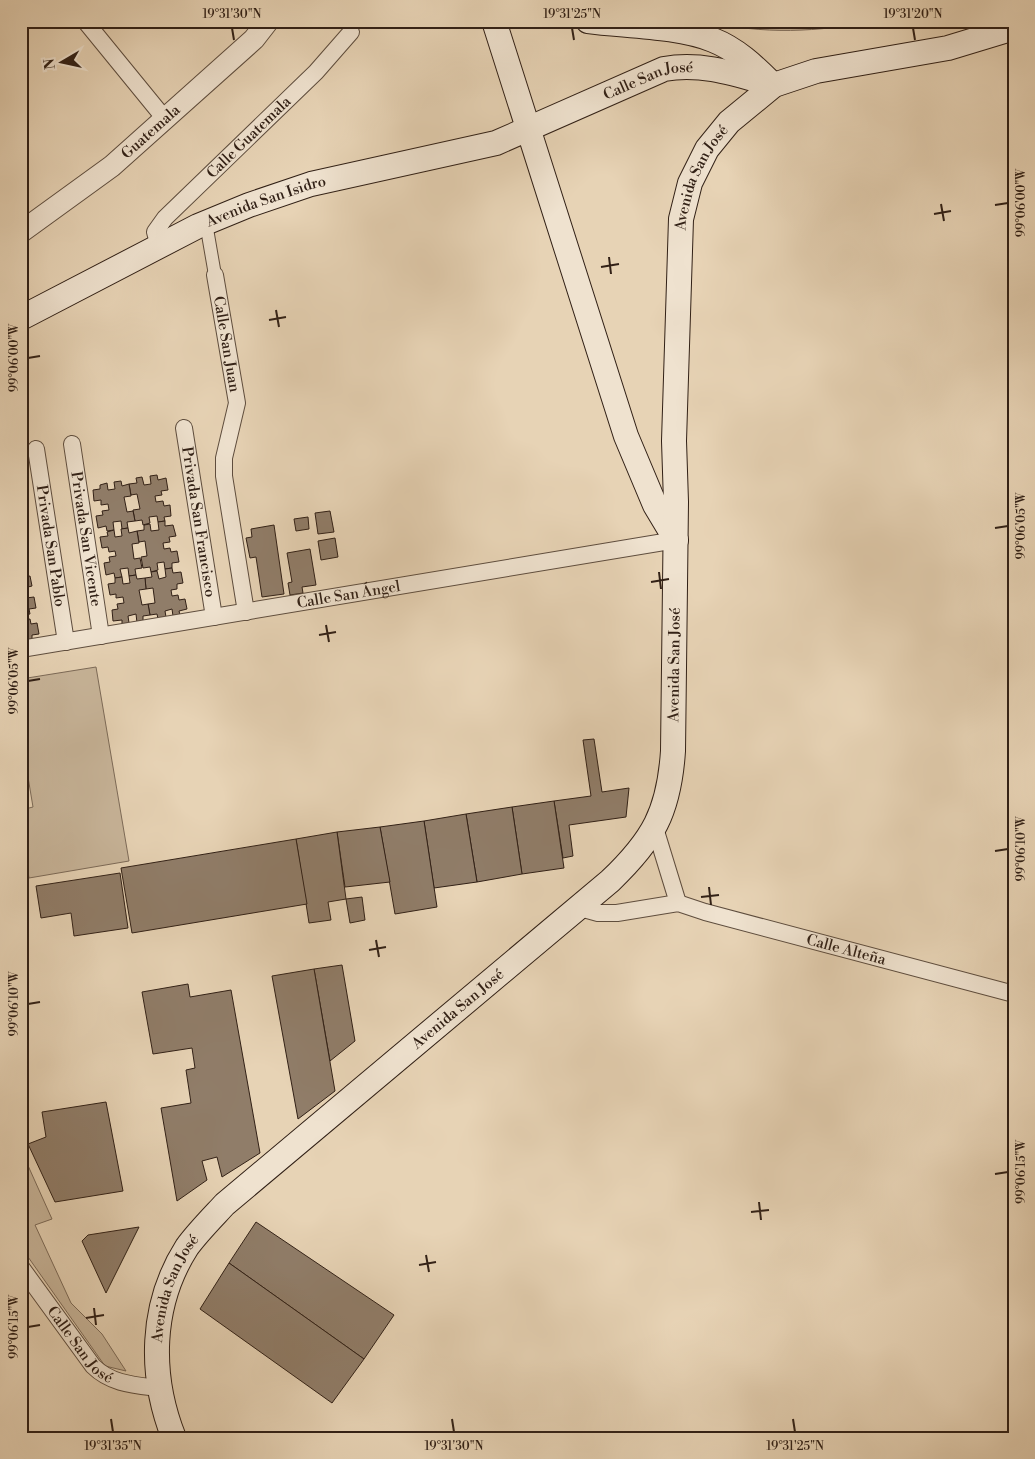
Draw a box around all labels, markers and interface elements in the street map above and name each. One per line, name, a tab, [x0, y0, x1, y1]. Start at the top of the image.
text: 19°31'30"N	[203, 7, 261, 22]
text: 19°31'25"N	[543, 7, 601, 22]
text: 19°31'20"N	[883, 7, 943, 22]
north arrow	[38, 38, 88, 88]
text: N	[40, 57, 60, 71]
street label: Calle San José	[600, 57, 693, 104]
street label: Calle Guatemala	[202, 92, 295, 182]
street label: Guatemala	[117, 100, 184, 163]
street label: Avenida San José	[671, 121, 732, 232]
text: 99°06'00"W	[1014, 168, 1029, 237]
street label: Avenida San Isidro	[202, 171, 328, 232]
street label: Calle San Juan	[209, 294, 244, 394]
text: 99°06'00"W	[7, 323, 22, 392]
street label: Privada San Francisco	[178, 445, 220, 599]
street label: Privada San Vicente	[67, 470, 106, 608]
street label: Privada San Pablo	[32, 484, 70, 608]
text: 99°06'05"W	[1014, 491, 1029, 560]
street label: Calle San Ángel	[295, 576, 402, 612]
street label: Avenida San José	[664, 607, 684, 723]
text: 99°06'05"W	[7, 646, 22, 715]
text: 99°06'10"W	[1014, 815, 1029, 882]
street label: Calle Alteña	[804, 930, 888, 969]
street label: Avenida San José	[407, 965, 508, 1054]
text: 99°06'10"W	[7, 970, 22, 1037]
text: 99°06'15"W	[1014, 1139, 1029, 1204]
street label: Avenida San José	[148, 1230, 203, 1344]
text: 99°06'15"W	[7, 1294, 22, 1359]
street label: Calle San José	[43, 1302, 116, 1387]
text: 19°31'35"N	[84, 1439, 142, 1454]
text: 19°31'30"N	[425, 1439, 483, 1454]
text: 19°31'25"N	[766, 1439, 824, 1454]

